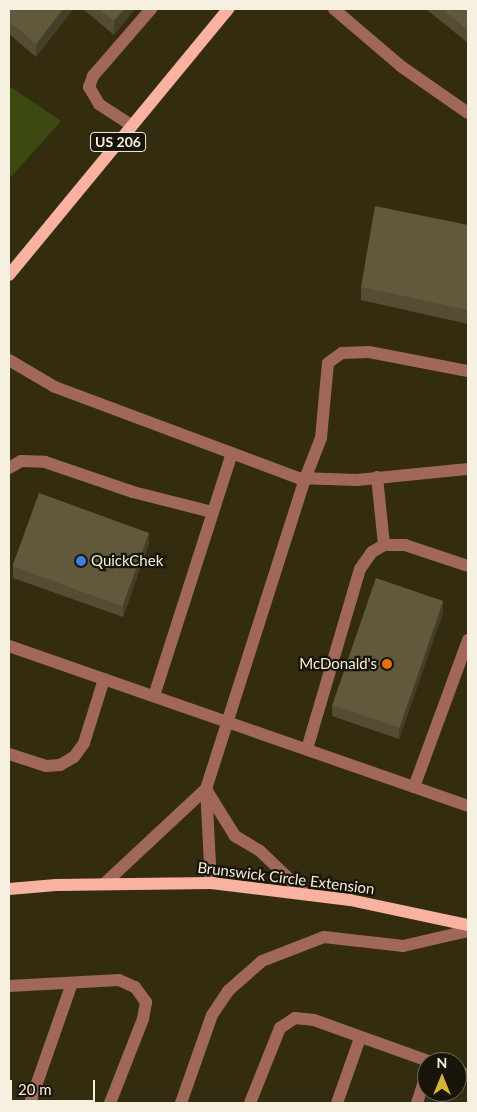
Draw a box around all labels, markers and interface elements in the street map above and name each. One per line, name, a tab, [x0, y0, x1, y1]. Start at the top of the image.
road number: US 206	[89, 130, 147, 154]
place label: QuickChek	[91, 552, 163, 570]
marker: QuickChek	[75, 555, 87, 567]
place label: McDonald's	[299, 655, 377, 673]
marker: McDonald's	[381, 658, 393, 670]
street label: Brunswick Circle Extension	[196, 858, 376, 898]
north arrow	[417, 1052, 467, 1102]
text: N	[437, 1054, 447, 1071]
scale bar	[12, 1070, 98, 1102]
text: 20 m	[18, 1080, 52, 1098]

